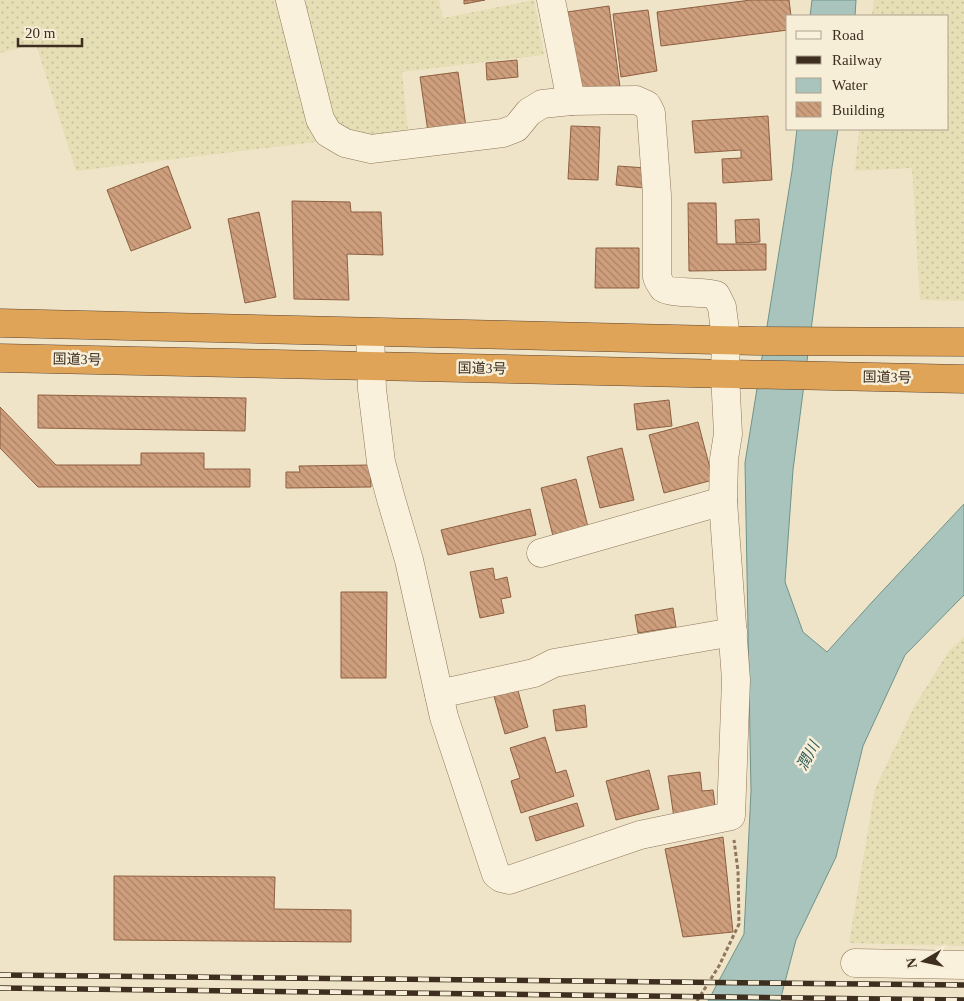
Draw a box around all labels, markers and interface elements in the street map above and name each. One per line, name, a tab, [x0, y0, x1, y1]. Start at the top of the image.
scale bar	[18, 15, 81, 47]
legend	[786, 15, 949, 130]
text: 20 m	[25, 25, 56, 41]
text: Road	[832, 27, 864, 43]
text: Railway	[832, 52, 882, 68]
text: Water	[832, 77, 867, 93]
text: Building	[832, 102, 885, 118]
street label: 国道3号	[52, 352, 102, 367]
street label: 国道3号	[457, 361, 507, 376]
street label: 国道3号	[862, 370, 912, 385]
water label: 潤川	[794, 737, 823, 773]
north arrow	[899, 936, 949, 986]
text: N	[903, 957, 920, 969]

